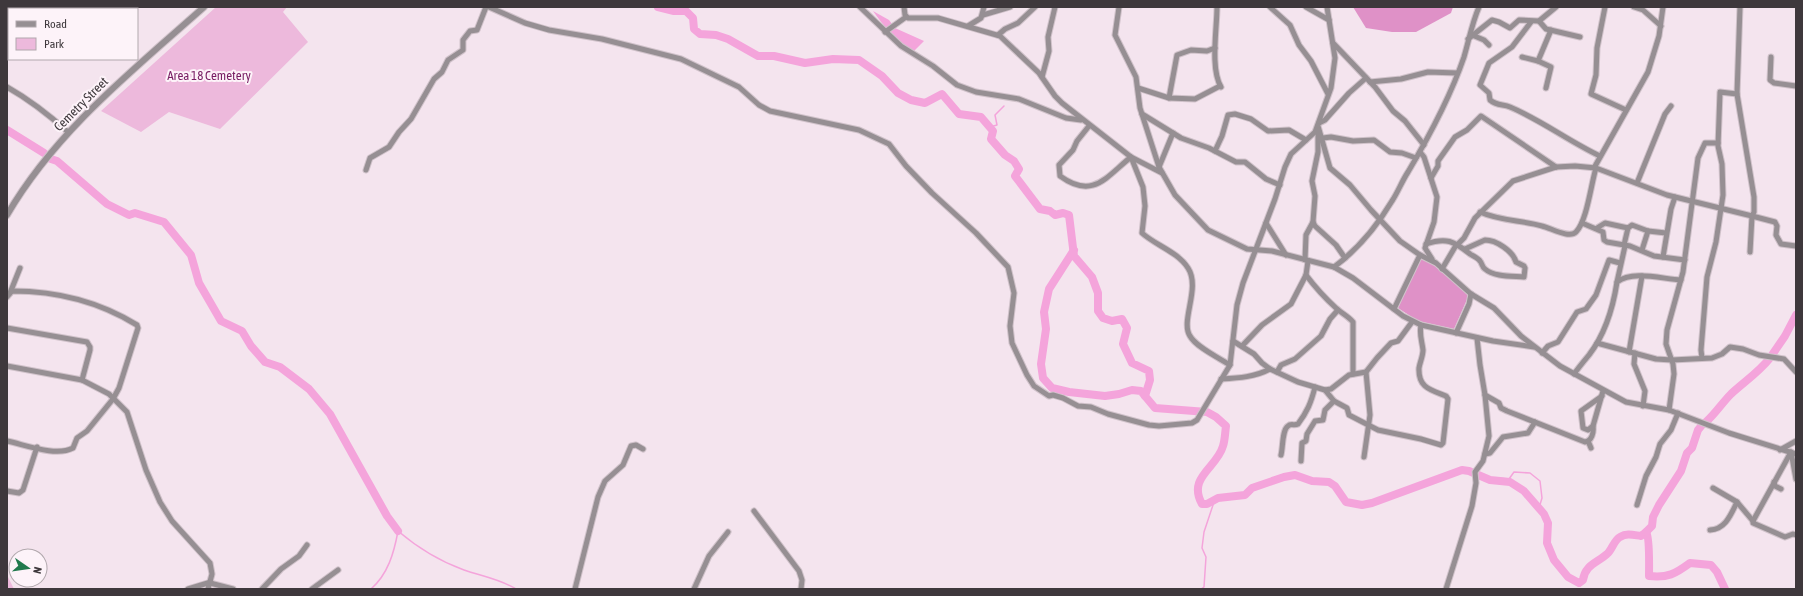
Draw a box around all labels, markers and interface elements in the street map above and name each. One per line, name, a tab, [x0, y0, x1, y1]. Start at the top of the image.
legend	[8, 8, 138, 60]
text: Road	[44, 17, 67, 31]
text: Park	[44, 37, 65, 51]
park label: Area 18 Cemetery	[167, 68, 251, 83]
street label: Cemetry Street	[51, 74, 111, 134]
north arrow	[8, 548, 48, 588]
text: N	[31, 566, 44, 575]

